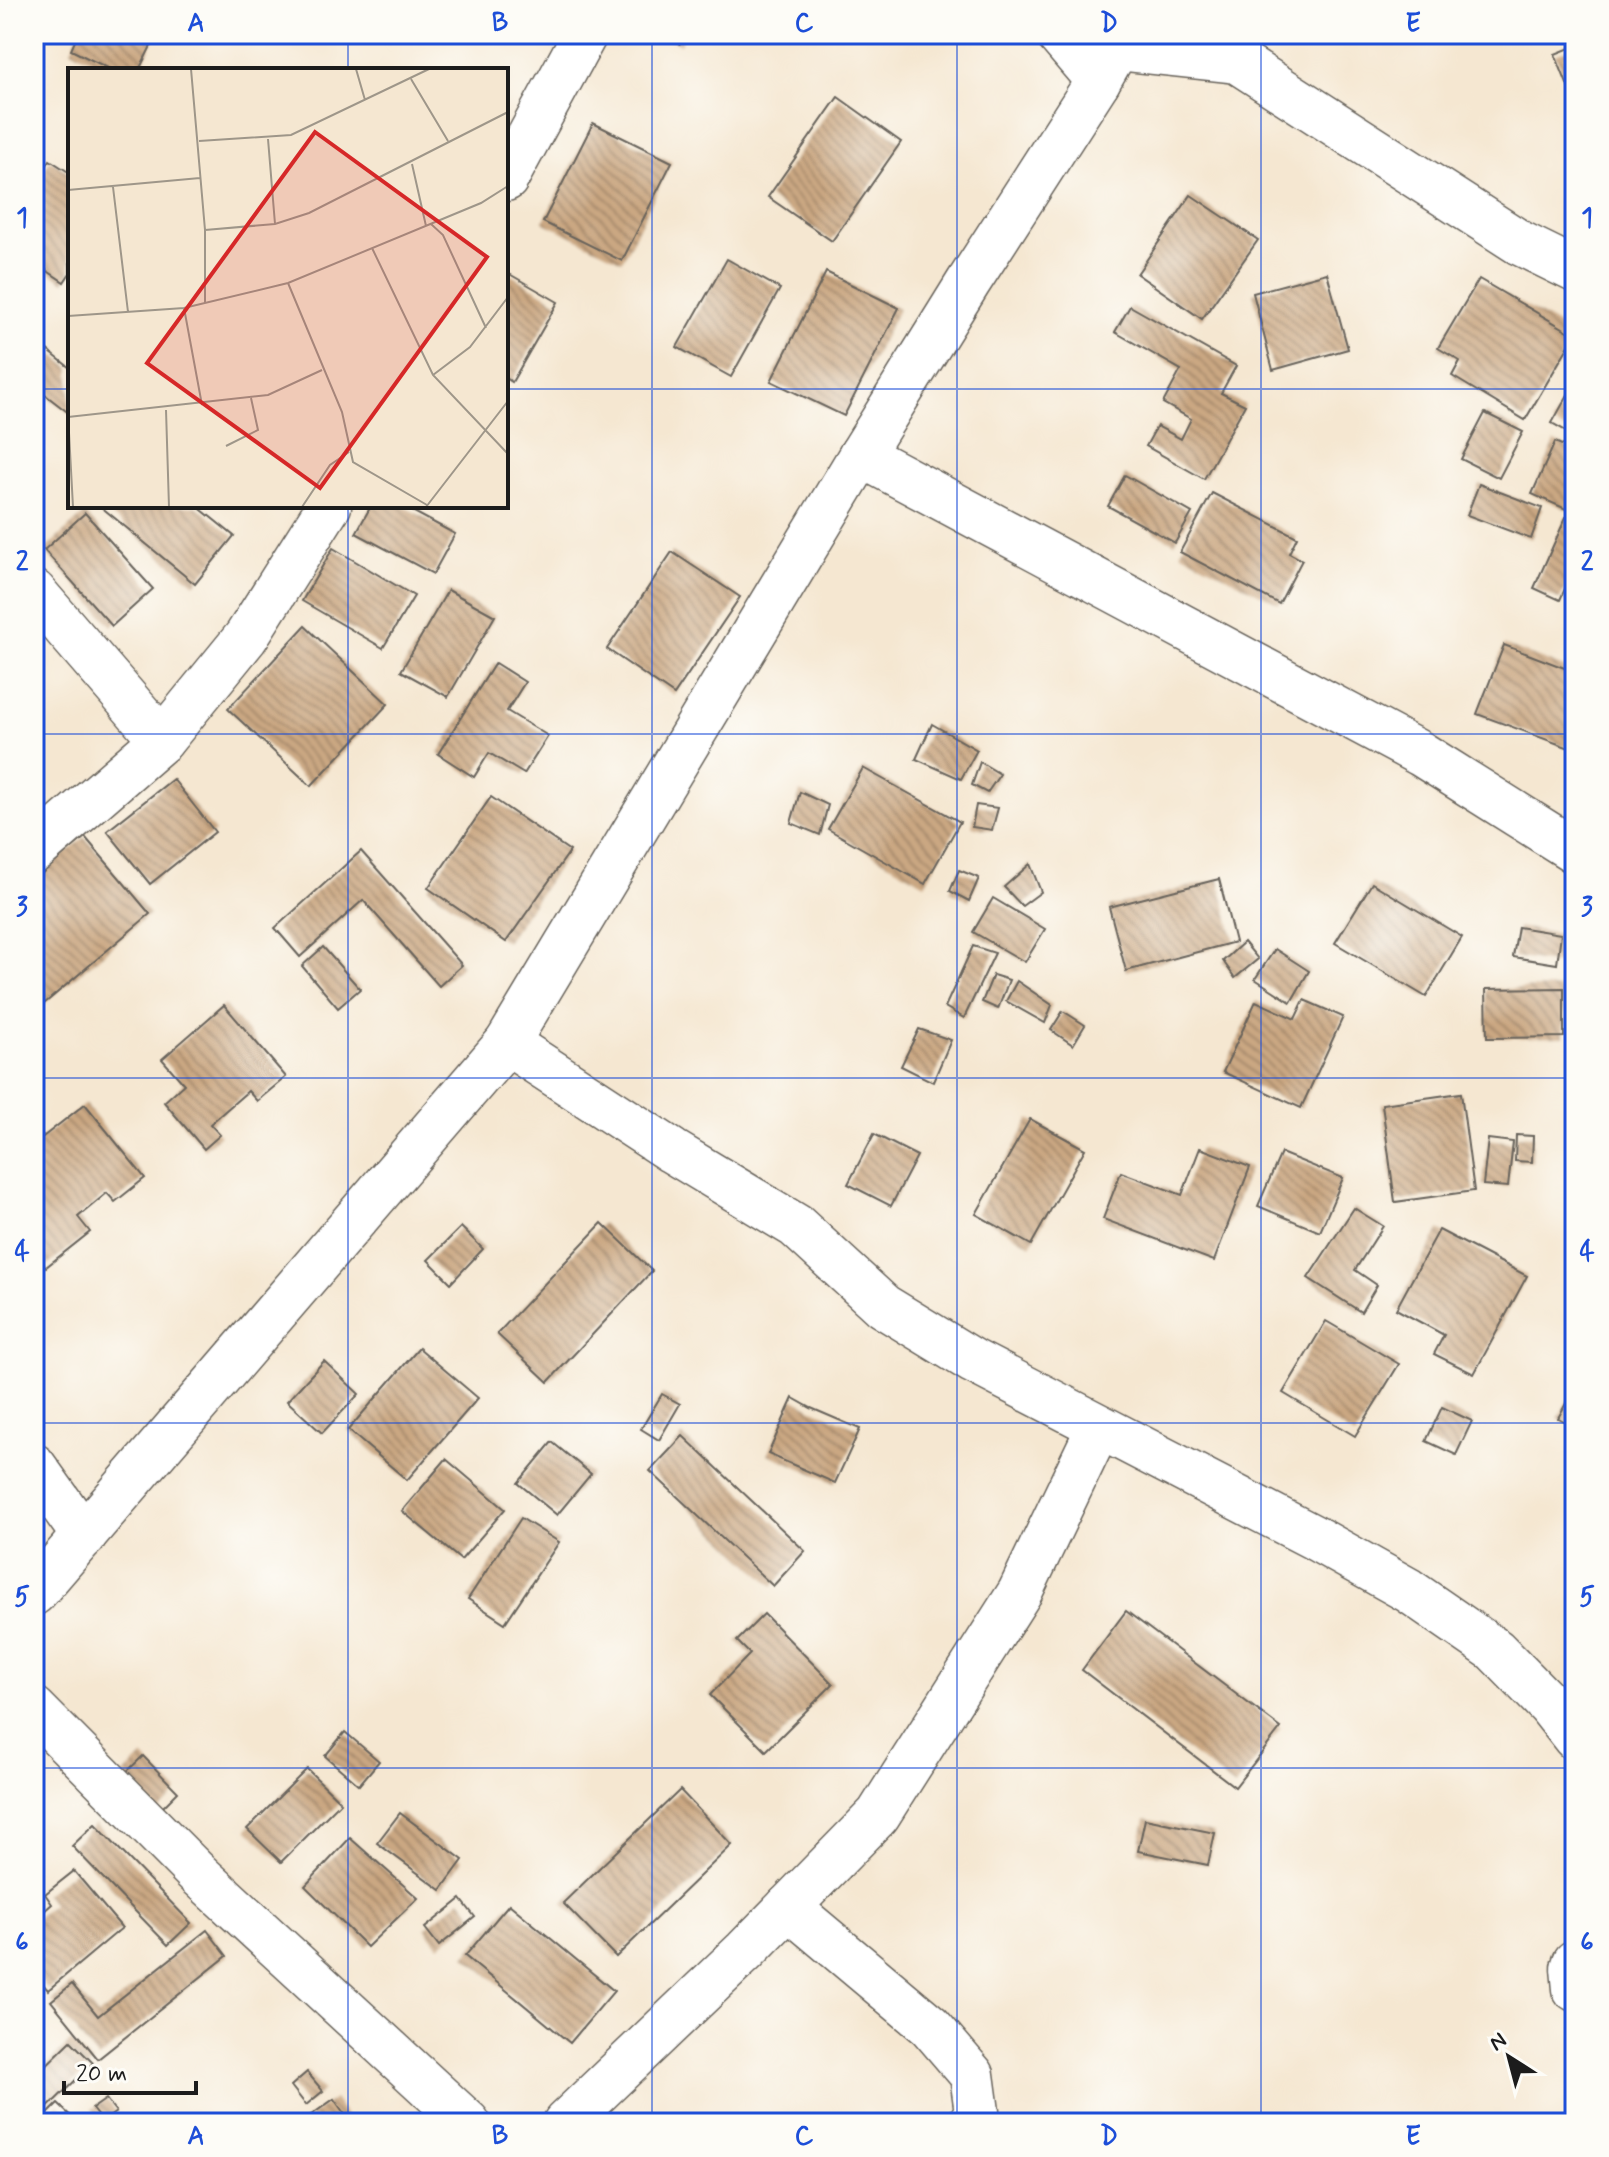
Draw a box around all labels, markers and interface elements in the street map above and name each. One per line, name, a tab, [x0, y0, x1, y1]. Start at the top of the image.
text: A	[187, 7, 205, 41]
text: B	[492, 7, 508, 41]
text: C	[795, 7, 814, 41]
text: D	[1100, 7, 1118, 41]
text: E	[1405, 7, 1421, 41]
inset map	[68, 68, 508, 508]
text: 1	[16, 202, 28, 236]
text: 1	[1581, 202, 1593, 236]
text: 2	[16, 546, 29, 580]
text: 2	[1581, 546, 1594, 580]
text: 3	[16, 891, 28, 925]
text: 3	[1581, 891, 1593, 925]
text: 4	[14, 1236, 30, 1270]
text: 4	[1579, 1236, 1595, 1270]
text: 5	[14, 1581, 30, 1615]
text: 5	[1579, 1581, 1595, 1615]
text: 6	[15, 1926, 29, 1960]
text: 6	[1580, 1926, 1594, 1960]
north arrow	[1469, 2017, 1549, 2097]
text: N	[1484, 2027, 1513, 2058]
scale bar	[64, 2045, 196, 2095]
text: 20 m	[76, 2059, 127, 2090]
text: A	[187, 2120, 205, 2154]
text: B	[492, 2120, 508, 2154]
text: C	[795, 2120, 814, 2154]
text: D	[1100, 2120, 1118, 2154]
text: E	[1405, 2120, 1421, 2154]

